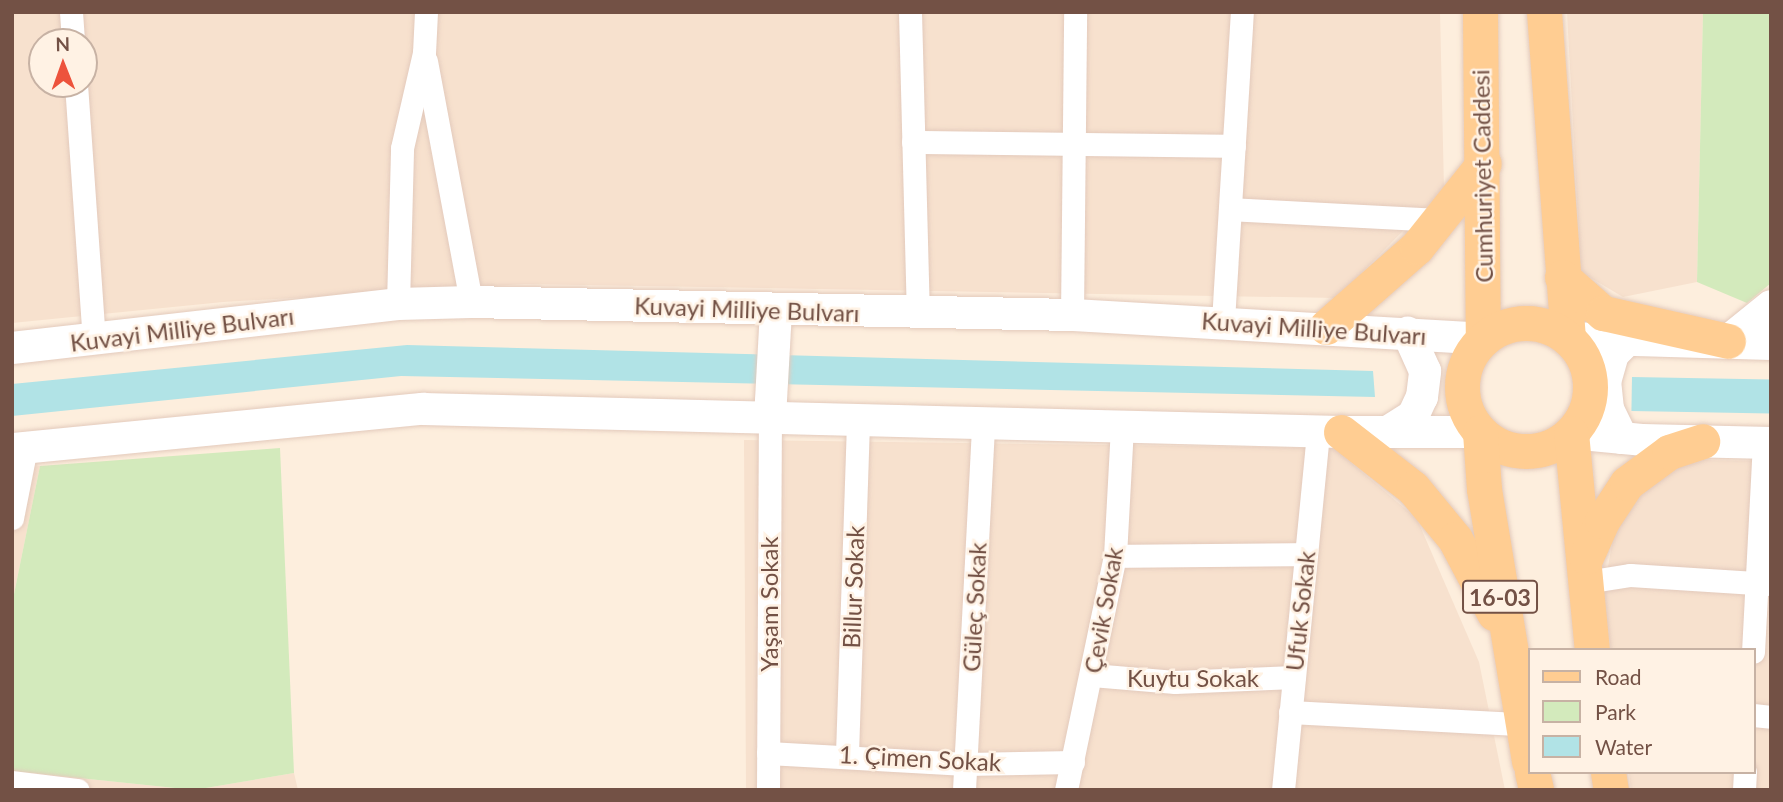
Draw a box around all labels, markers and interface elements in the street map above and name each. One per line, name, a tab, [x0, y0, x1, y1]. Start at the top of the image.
north arrow	[28, 28, 98, 98]
text: N	[55, 32, 70, 55]
street label: Cumhuriyet Caddesi	[1466, 69, 1498, 283]
street label: Kuvayi Milliye Bulvarı	[634, 291, 860, 327]
street label: Kuvayi Milliye Bulvarı	[68, 301, 296, 357]
street label: Kuvayi Milliye Bulvarı	[1201, 306, 1427, 350]
street label: Billur Sokak	[836, 525, 870, 649]
street label: Yaşam Sokak	[755, 536, 783, 672]
street label: Güleç Sokak	[956, 542, 992, 672]
street label: Çevik Sokak	[1078, 545, 1128, 675]
street label: Ufuk Sokak	[1279, 550, 1321, 672]
road number: 16-03	[1462, 578, 1538, 617]
legend	[1528, 648, 1755, 774]
street label: Kuytu Sokak	[1127, 664, 1259, 692]
text: Road	[1595, 664, 1642, 689]
text: Park	[1595, 699, 1636, 724]
text: Water	[1595, 734, 1652, 759]
street label: 1. Çimen Sokak	[838, 739, 1002, 777]

